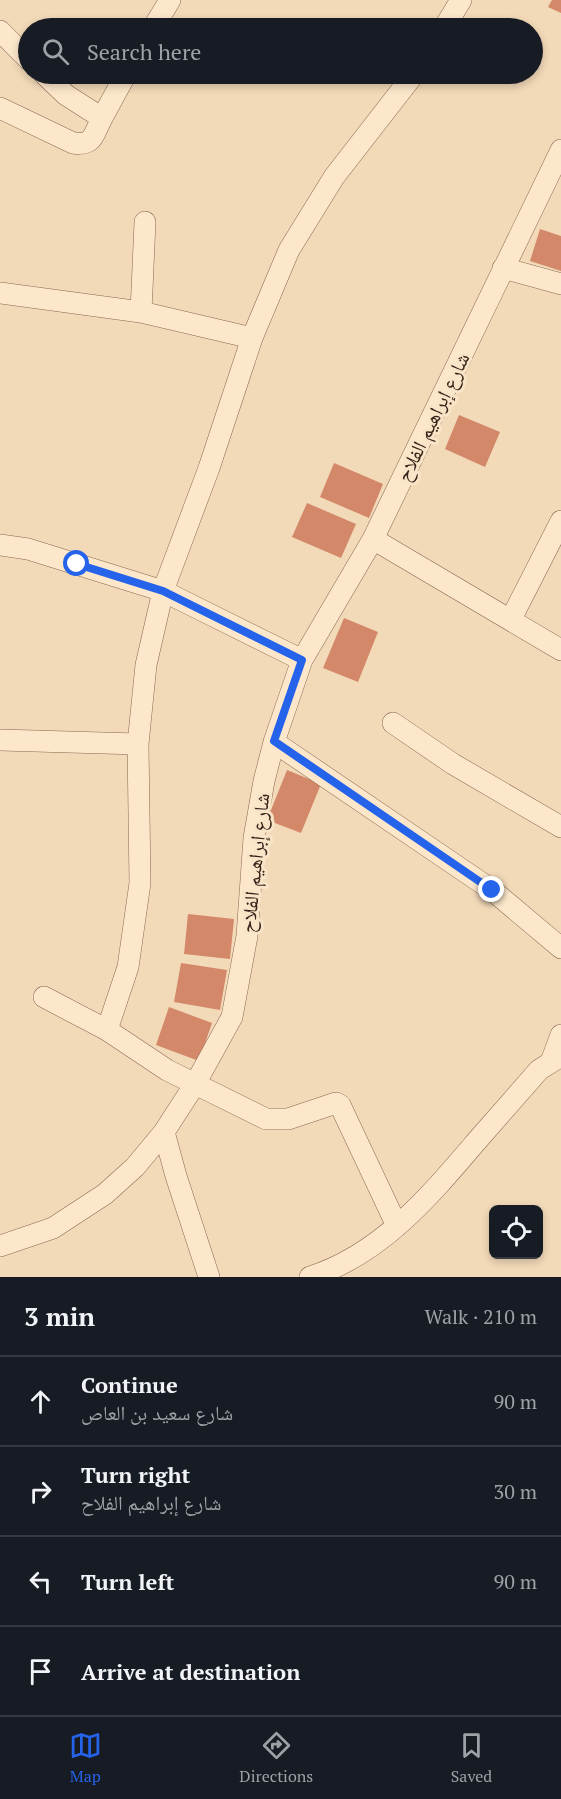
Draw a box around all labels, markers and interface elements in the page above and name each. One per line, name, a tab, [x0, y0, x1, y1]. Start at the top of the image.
search box	[18, 18, 543, 84]
icon: search	[39, 35, 72, 68]
text: Search here	[87, 37, 201, 66]
street label: شارع إبراهيم الفلاح	[390, 348, 476, 486]
route start	[63, 550, 89, 576]
street label: شارع إبراهيم الفلاح	[234, 792, 276, 934]
route end	[478, 876, 504, 902]
map controls	[489, 1205, 543, 1259]
button: locate	[489, 1205, 543, 1259]
text: 3 min	[24, 1299, 95, 1333]
text: Walk · 210 m	[425, 1303, 537, 1330]
text: Continue	[81, 1370, 178, 1399]
icon: ahead	[24, 1385, 57, 1418]
text: 90 m	[494, 1388, 537, 1415]
text: شارع سعيد بن العاص	[81, 1399, 233, 1426]
text: Turn right	[81, 1460, 190, 1489]
icon: right	[24, 1475, 57, 1508]
text: 30 m	[494, 1478, 537, 1505]
text: شارع إبراهيم الفلاح	[81, 1489, 221, 1516]
icon: left	[24, 1565, 57, 1598]
text: Turn left	[81, 1567, 174, 1596]
text: 90 m	[494, 1568, 537, 1595]
icon: arrive	[24, 1655, 57, 1688]
text: Arrive at destination	[81, 1657, 300, 1686]
tab: Map	[69, 1729, 102, 1787]
tab: Directions	[239, 1729, 313, 1787]
tab: Saved	[451, 1729, 492, 1787]

